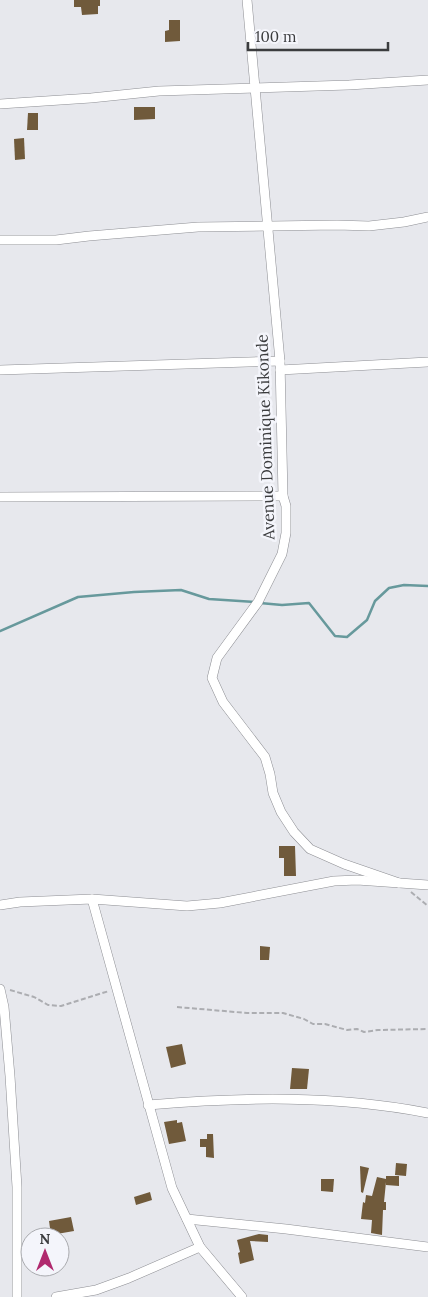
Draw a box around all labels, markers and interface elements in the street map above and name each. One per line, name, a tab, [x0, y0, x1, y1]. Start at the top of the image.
scale bar	[248, 20, 388, 52]
text: 100 m	[255, 27, 296, 46]
street label: Avenue Dominique Kikonde	[251, 334, 279, 541]
north arrow	[20, 1227, 70, 1277]
text: N	[40, 1230, 51, 1248]

